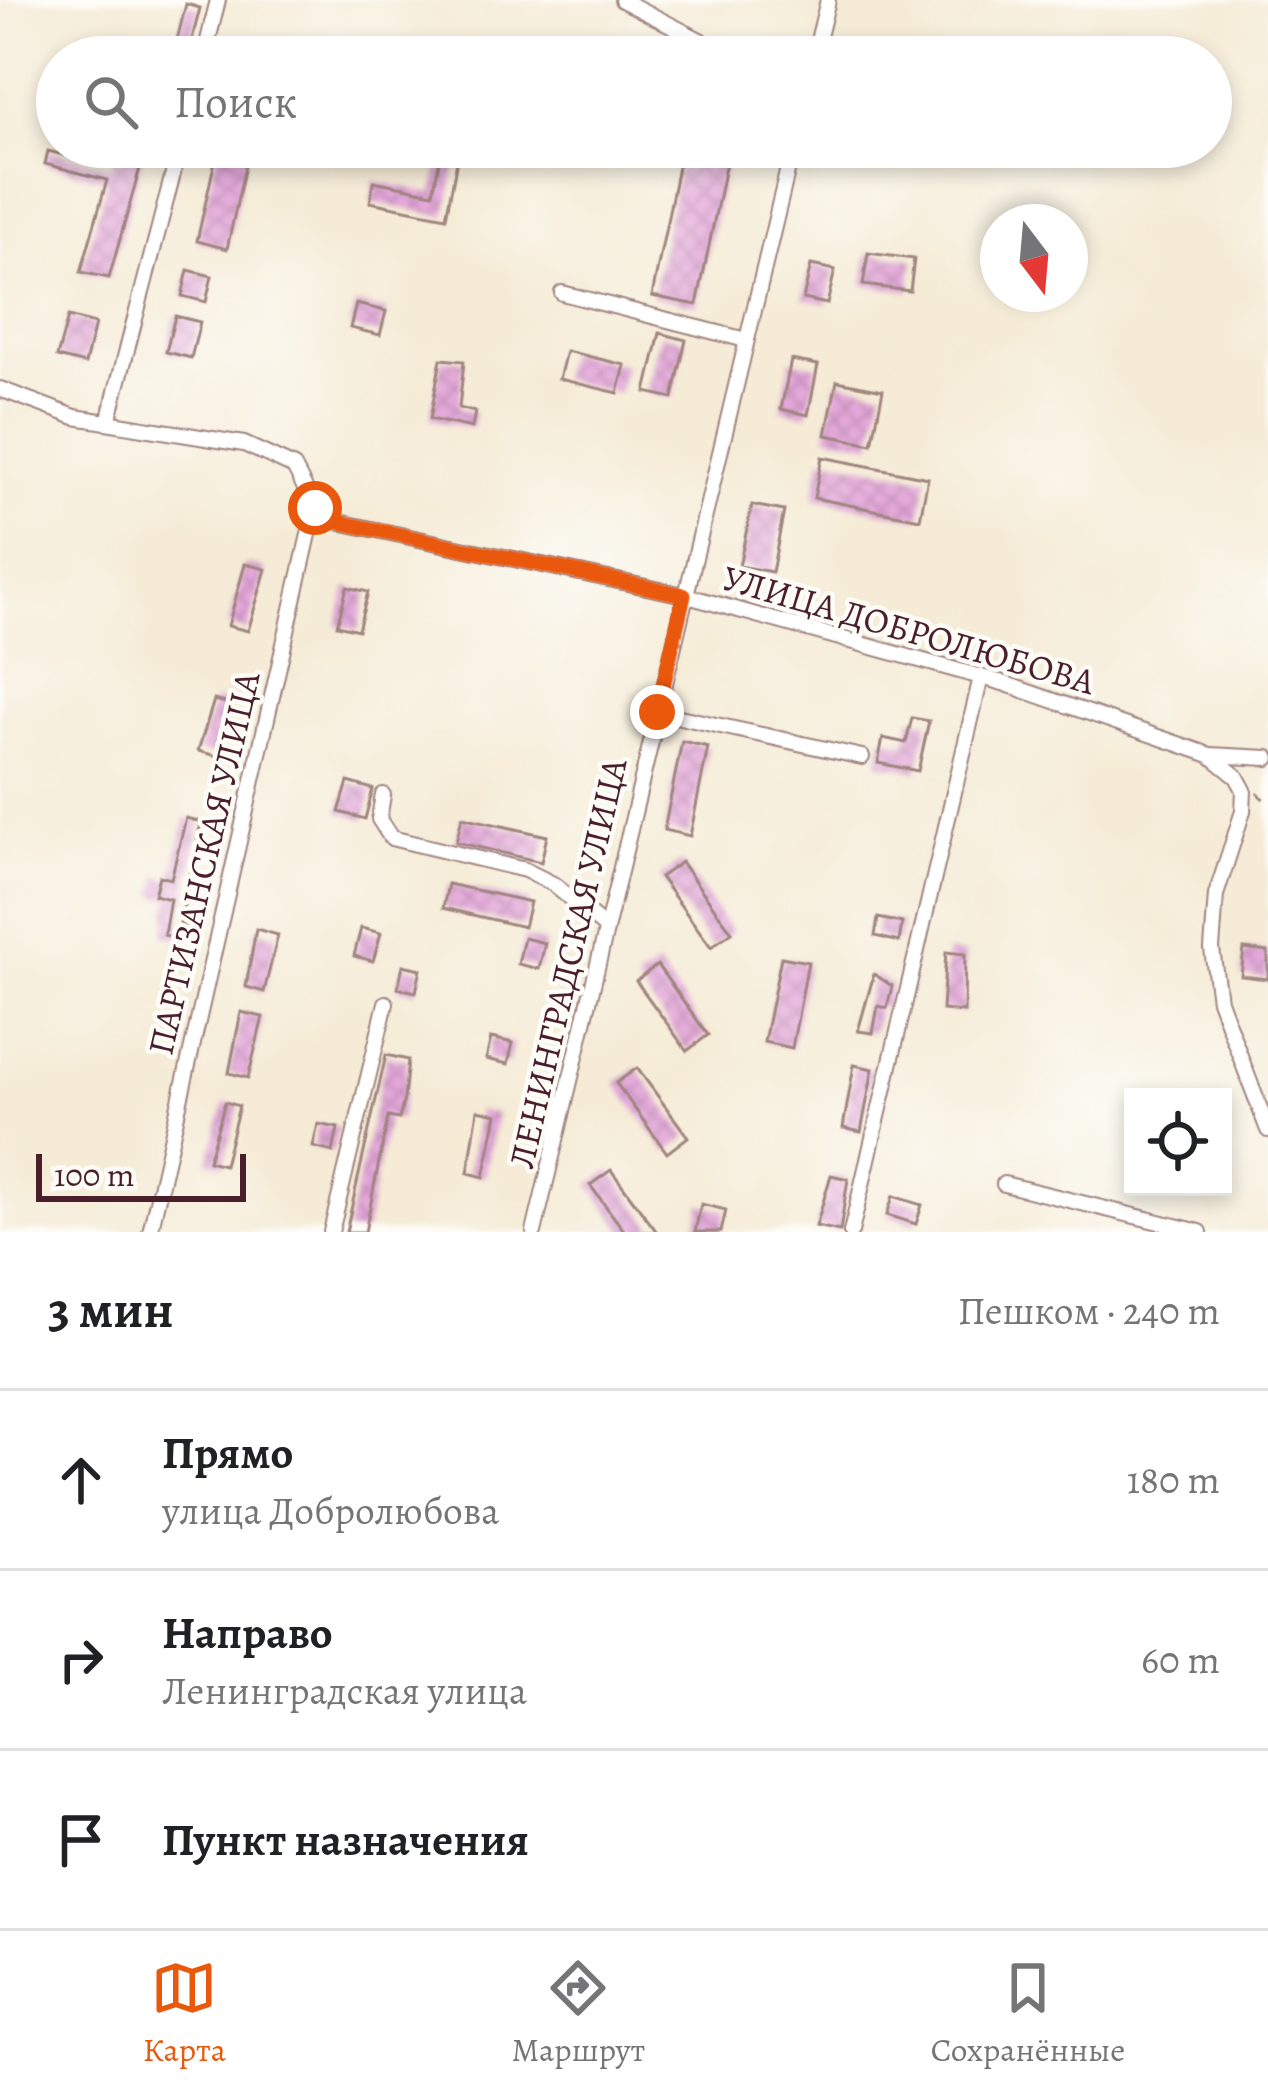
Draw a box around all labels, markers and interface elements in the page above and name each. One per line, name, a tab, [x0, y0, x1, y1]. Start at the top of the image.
search box	[36, 36, 1232, 168]
icon: search	[78, 69, 144, 135]
text: Поиск	[174, 71, 297, 133]
north arrow	[980, 204, 1088, 312]
route start	[288, 481, 342, 535]
street label: УЛИЦА ДОБРОЛЮБОВА	[717, 553, 1102, 706]
street label: ПАРТИЗАНСКАЯ УЛИЦА	[136, 666, 272, 1059]
route end	[630, 685, 684, 739]
street label: ЛЕНИНГРАДСКАЯ УЛИЦА	[496, 752, 639, 1173]
map controls	[1124, 1088, 1232, 1196]
button: locate	[1124, 1088, 1232, 1196]
scale bar	[36, 1148, 246, 1201]
text: 100 m	[54, 1152, 134, 1197]
text: 3 мин	[48, 1275, 174, 1345]
text: Пешком · 240 m	[958, 1284, 1220, 1337]
text: Прямо	[162, 1422, 293, 1484]
icon: ahead	[48, 1447, 114, 1513]
text: 180 m	[1127, 1453, 1220, 1506]
text: улица Добролюбова	[162, 1484, 499, 1537]
text: Направо	[162, 1602, 333, 1664]
icon: right	[48, 1627, 114, 1693]
text: 60 m	[1141, 1633, 1220, 1686]
text: Ленинградская улица	[162, 1664, 527, 1717]
icon: arrive	[48, 1807, 114, 1873]
text: Пункт назначения	[162, 1809, 529, 1871]
tab: Карта	[143, 1955, 226, 2072]
tab: Маршрут	[511, 1955, 645, 2072]
tab: Сохранённые	[931, 1955, 1125, 2072]

